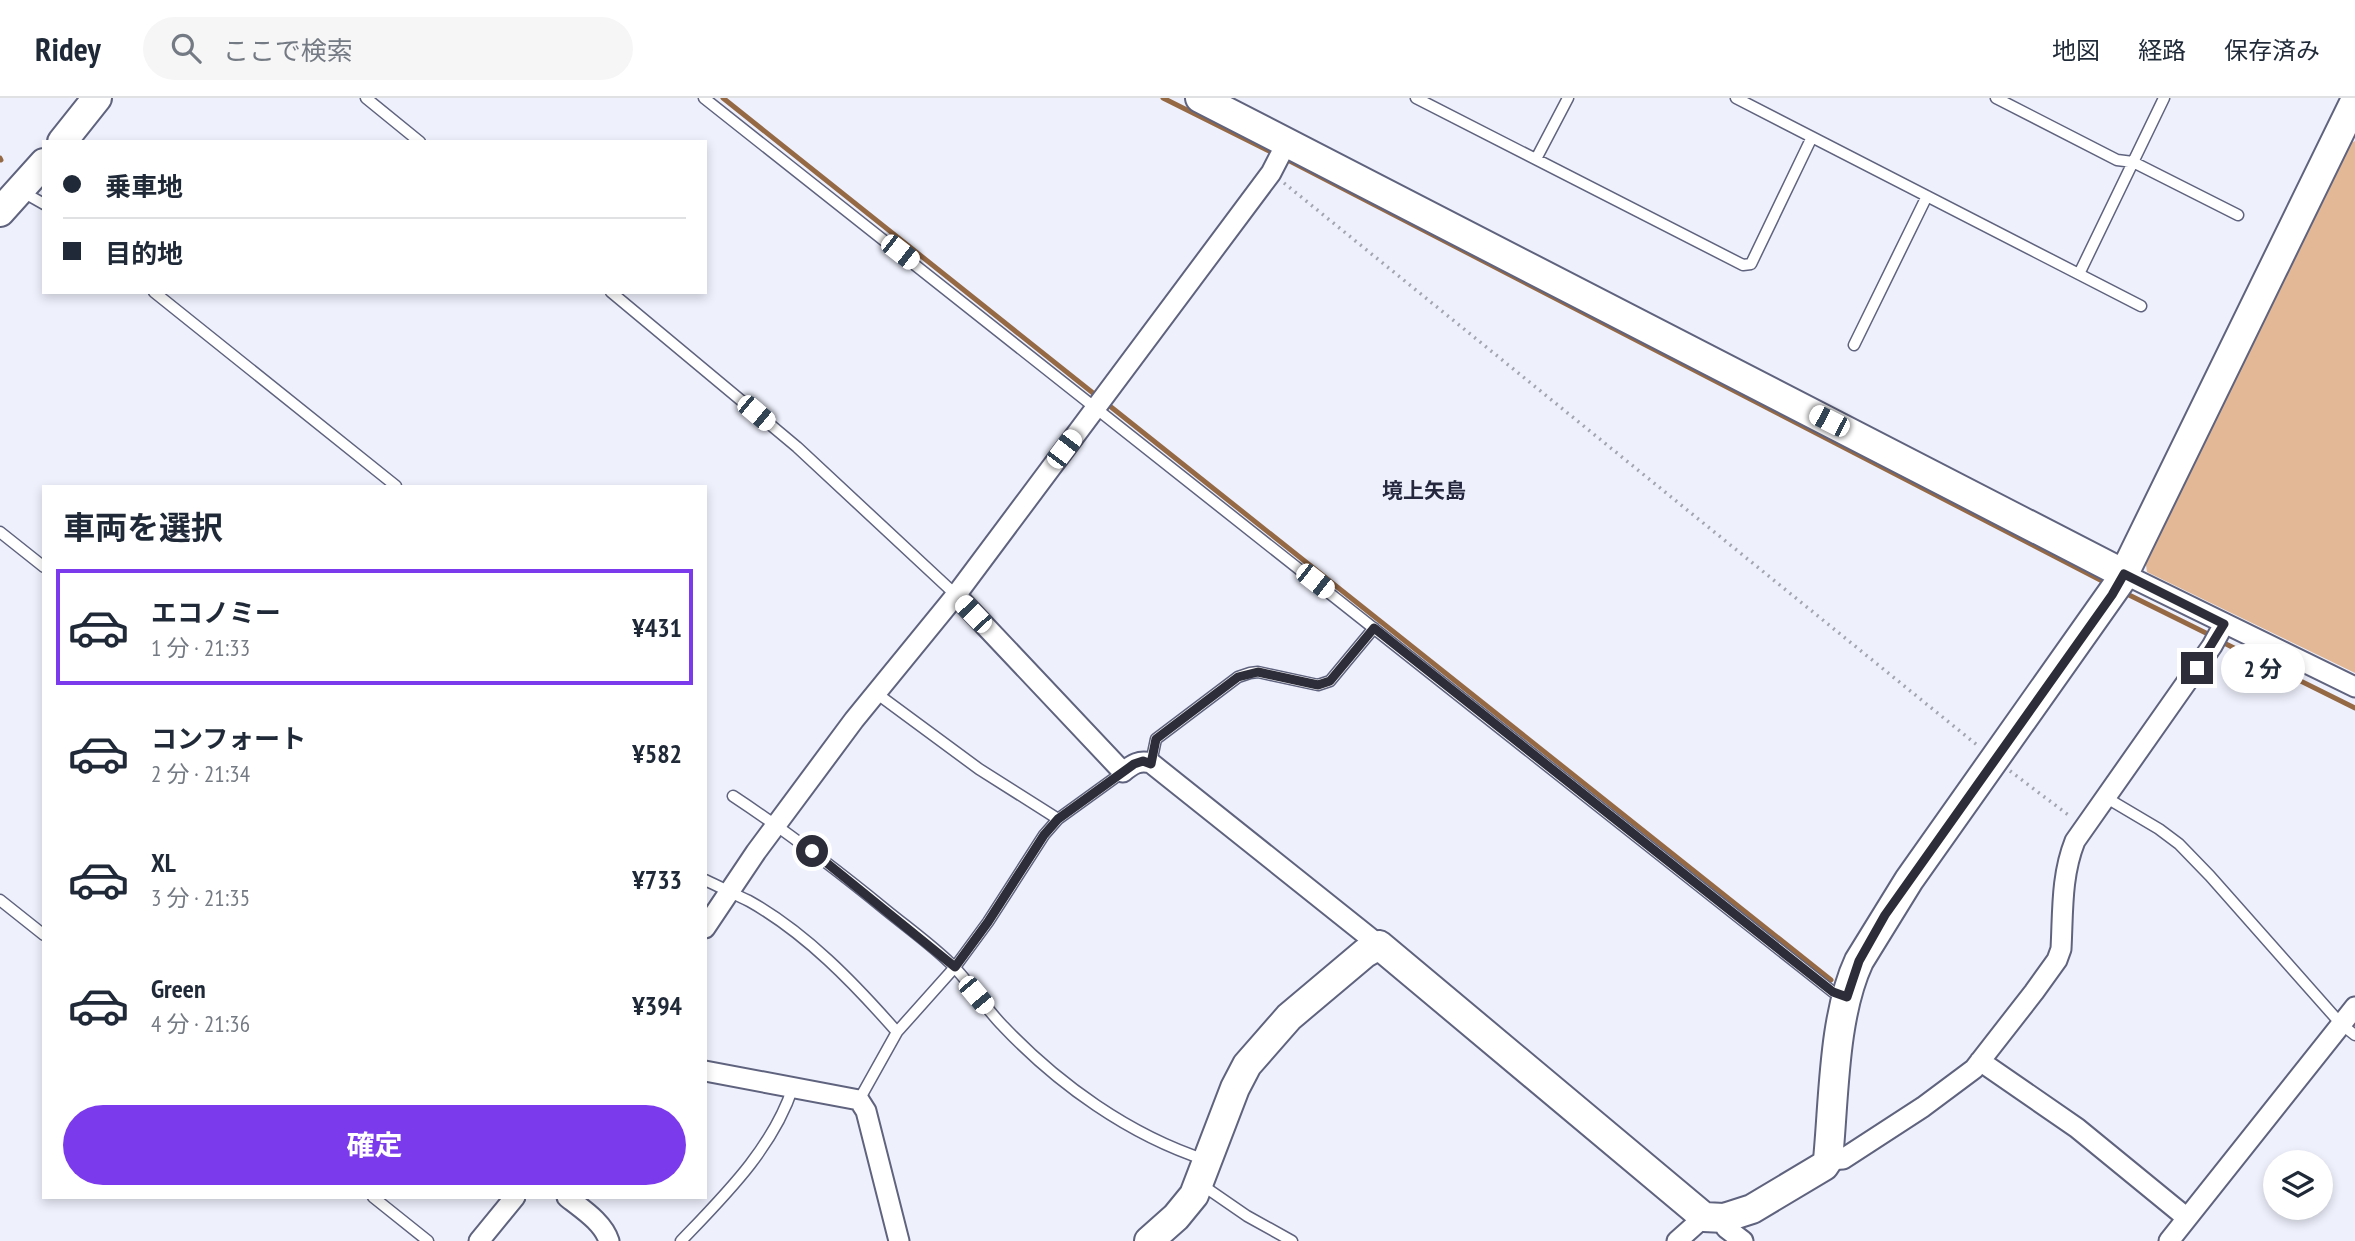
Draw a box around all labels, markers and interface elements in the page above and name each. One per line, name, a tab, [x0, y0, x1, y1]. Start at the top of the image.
search box	[143, 17, 633, 80]
text: Ridey	[35, 27, 101, 70]
icon: search	[167, 29, 205, 67]
text: ここで検索	[223, 34, 353, 67]
text: 地図	[2052, 35, 2100, 66]
text: 経路	[2138, 35, 2186, 66]
text: 保存済み	[2224, 35, 2320, 66]
text: 乗車地	[105, 170, 183, 203]
car	[877, 231, 924, 273]
text: 目的地	[105, 237, 183, 270]
car	[734, 391, 779, 435]
car	[1806, 402, 1853, 440]
car	[1043, 426, 1086, 472]
district label: 境上矢島	[1382, 477, 1466, 504]
text: 車両を選択	[63, 506, 223, 548]
car	[1292, 560, 1339, 602]
car	[951, 592, 996, 636]
icon: car	[67, 596, 130, 659]
text: エコノミー	[151, 596, 281, 629]
text: ¥431	[632, 611, 682, 644]
text: 1 分 · 21:33	[151, 633, 250, 662]
callout: 2 分	[2222, 644, 2306, 692]
route end	[2181, 652, 2213, 684]
text: 2 分	[2244, 654, 2282, 683]
icon: car	[67, 722, 130, 785]
text: コンフォート	[151, 722, 306, 755]
text: ¥582	[632, 737, 682, 770]
text: 2 分 · 21:34	[151, 759, 250, 788]
route start	[796, 835, 828, 867]
text: XL	[151, 846, 176, 879]
icon: car	[67, 848, 130, 911]
text: ¥733	[632, 863, 682, 896]
text: 3 分 · 21:35	[151, 883, 250, 912]
text: Green	[151, 972, 206, 1005]
car	[955, 972, 998, 1018]
icon: car	[67, 974, 130, 1037]
text: ¥394	[632, 989, 682, 1022]
text: 4 分 · 21:36	[151, 1009, 250, 1038]
button: 確定	[63, 1105, 686, 1185]
map controls	[2263, 1150, 2333, 1220]
button: layers	[2263, 1150, 2333, 1220]

